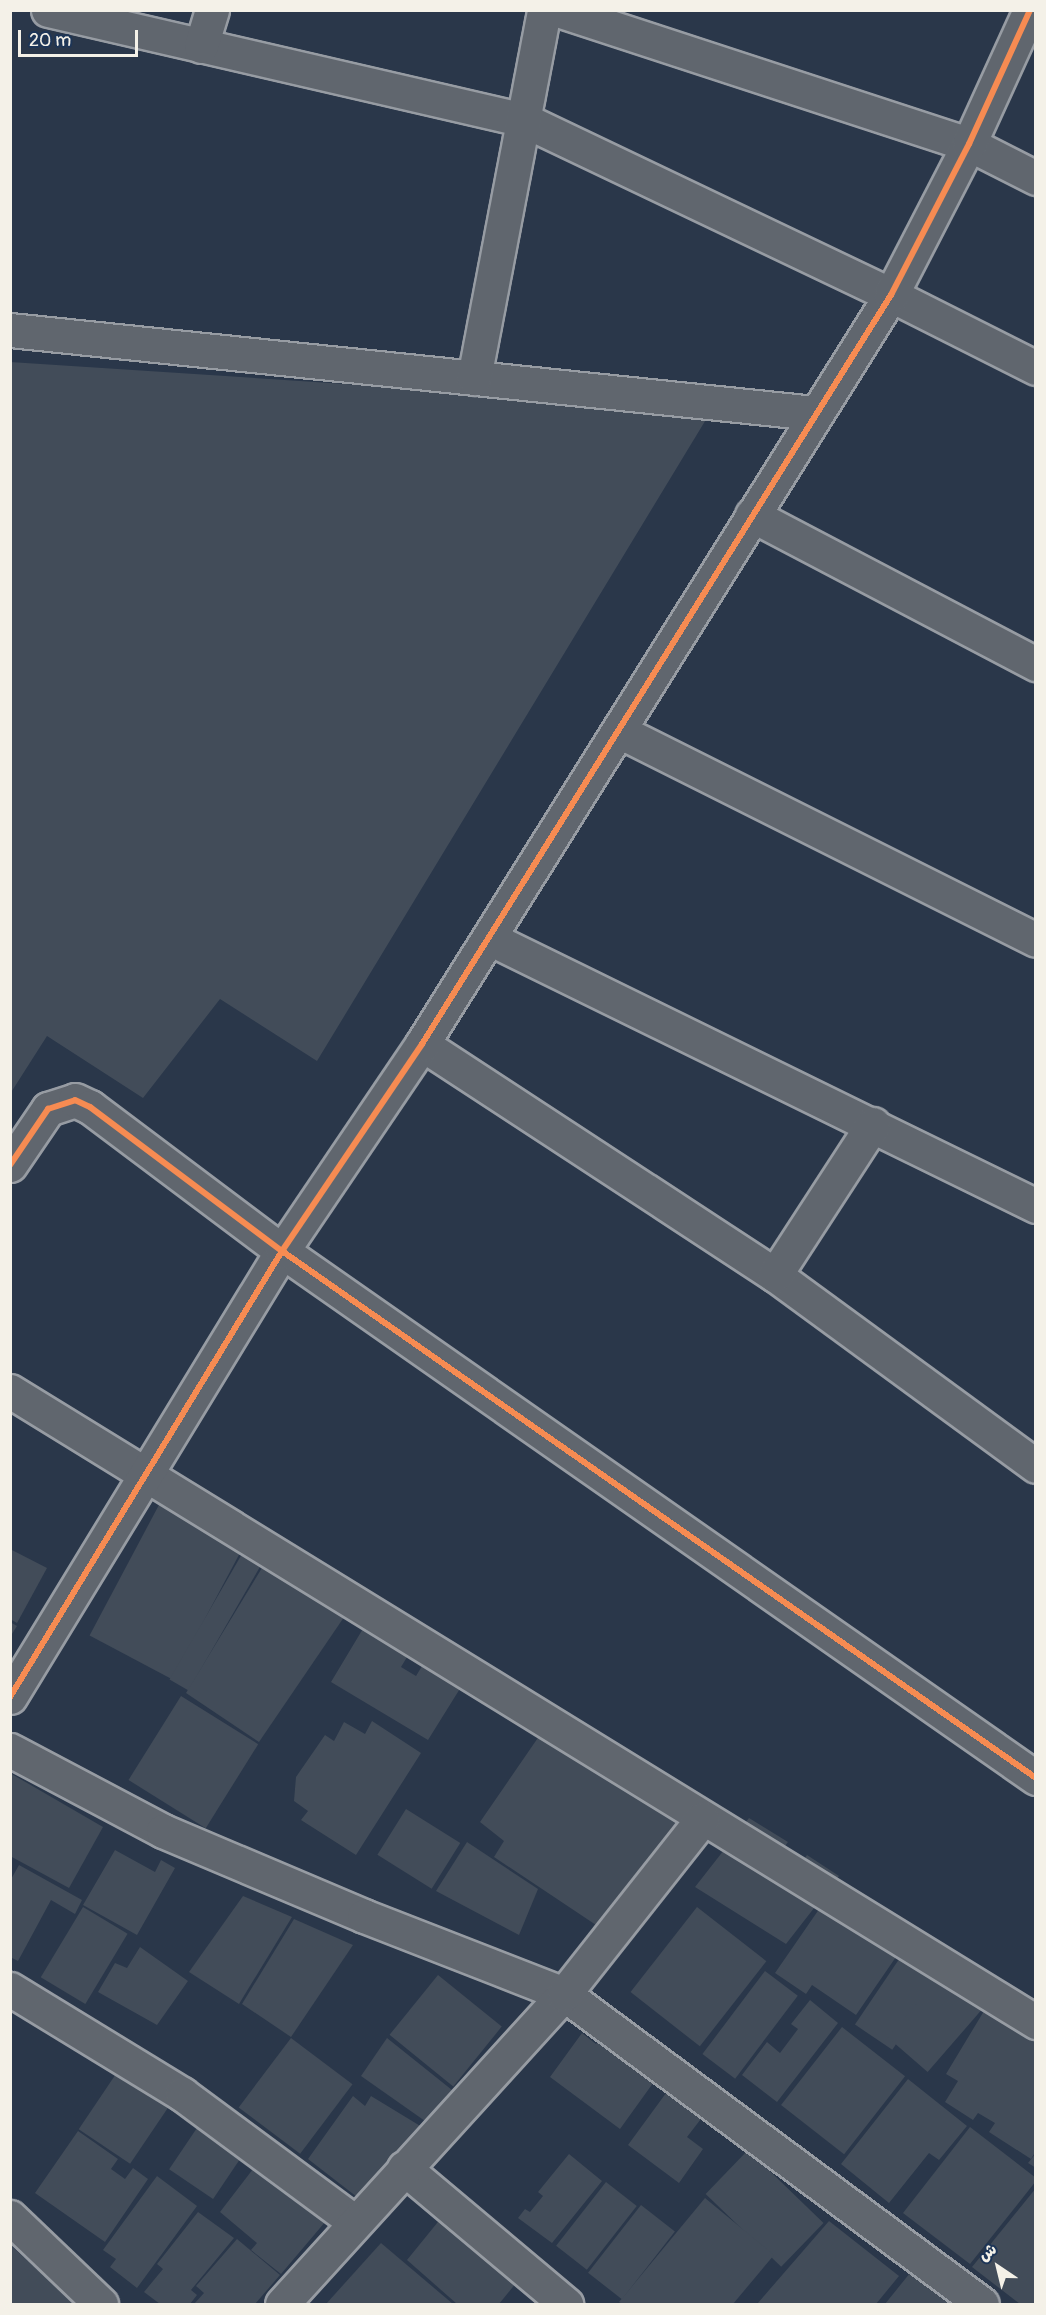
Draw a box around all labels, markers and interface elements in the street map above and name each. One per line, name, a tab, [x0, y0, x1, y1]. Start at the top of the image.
scale bar	[21, 18, 141, 56]
text: 20 m	[29, 29, 71, 52]
north arrow	[968, 2237, 1028, 2297]
text: ش	[975, 2239, 1001, 2266]

